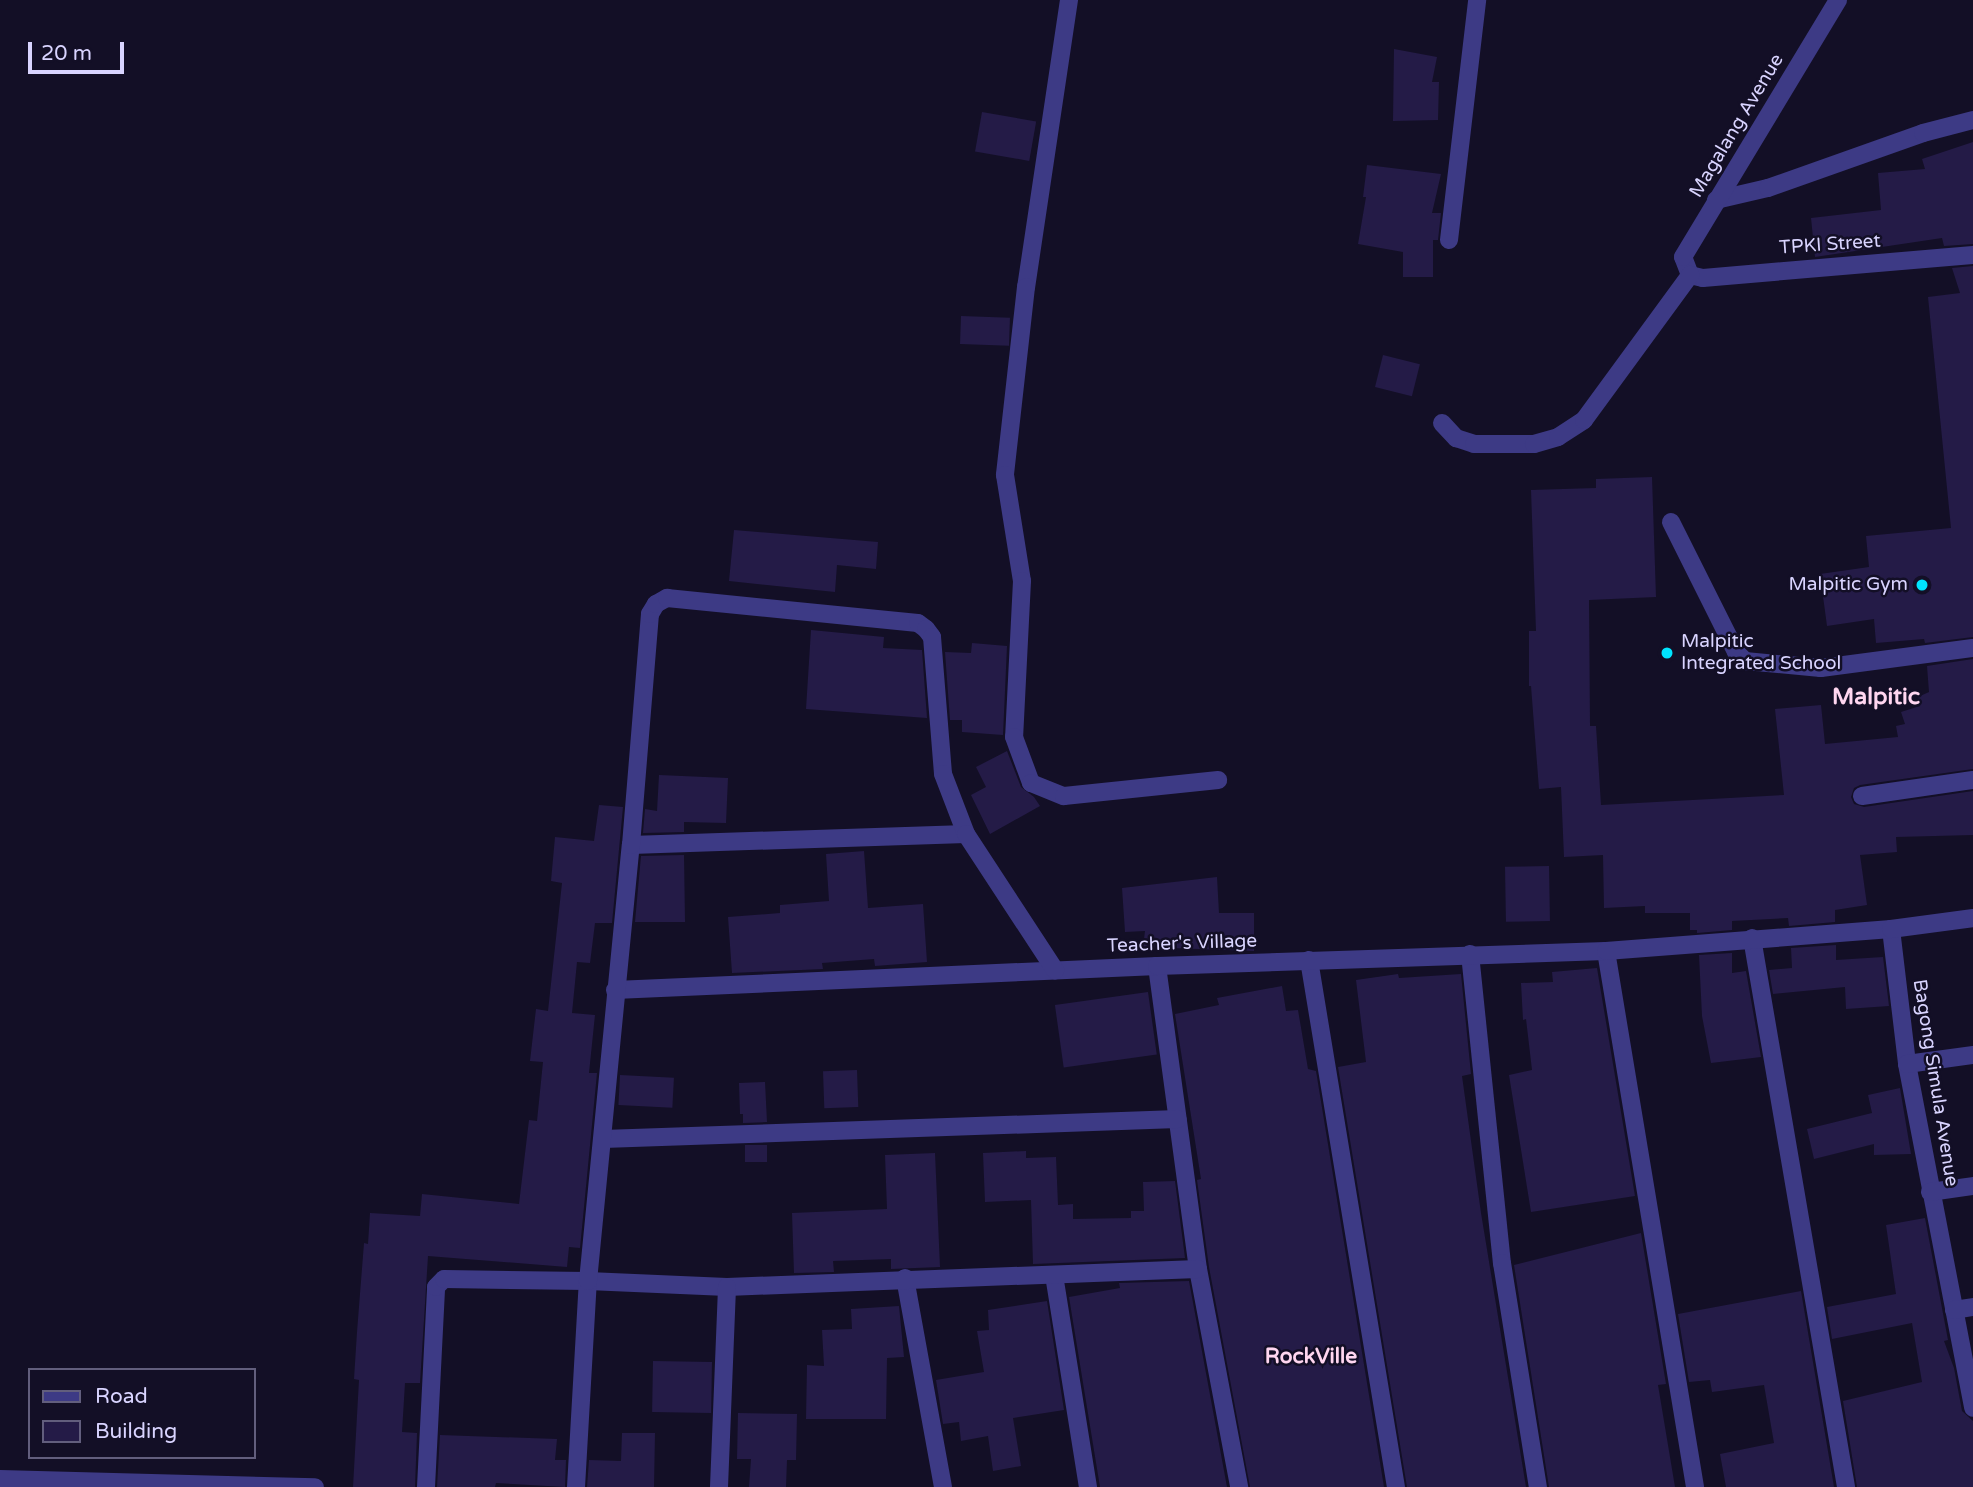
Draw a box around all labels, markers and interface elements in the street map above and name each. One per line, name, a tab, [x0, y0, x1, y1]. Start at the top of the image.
scale bar	[32, 28, 128, 72]
text: 20 m	[41, 41, 92, 66]
street label: Magalang Avenue	[1685, 50, 1789, 202]
street label: TPKI Street	[1778, 230, 1882, 260]
place label: Malpitic Gym	[1788, 574, 1908, 596]
marker: Malpitic Gym	[1914, 577, 1930, 593]
place label: Malpitic Integrated School	[1681, 631, 1841, 675]
marker: Malpitic Integrated School	[1659, 645, 1675, 661]
district label: Malpitic	[1832, 683, 1920, 711]
street label: Teacher's Village	[1106, 930, 1258, 958]
street label: Bagong Simula Avenue	[1907, 978, 1963, 1188]
district label: RockVille	[1265, 1344, 1357, 1370]
legend	[28, 1368, 256, 1459]
text: Road	[95, 1384, 148, 1409]
text: Building	[95, 1419, 177, 1444]

